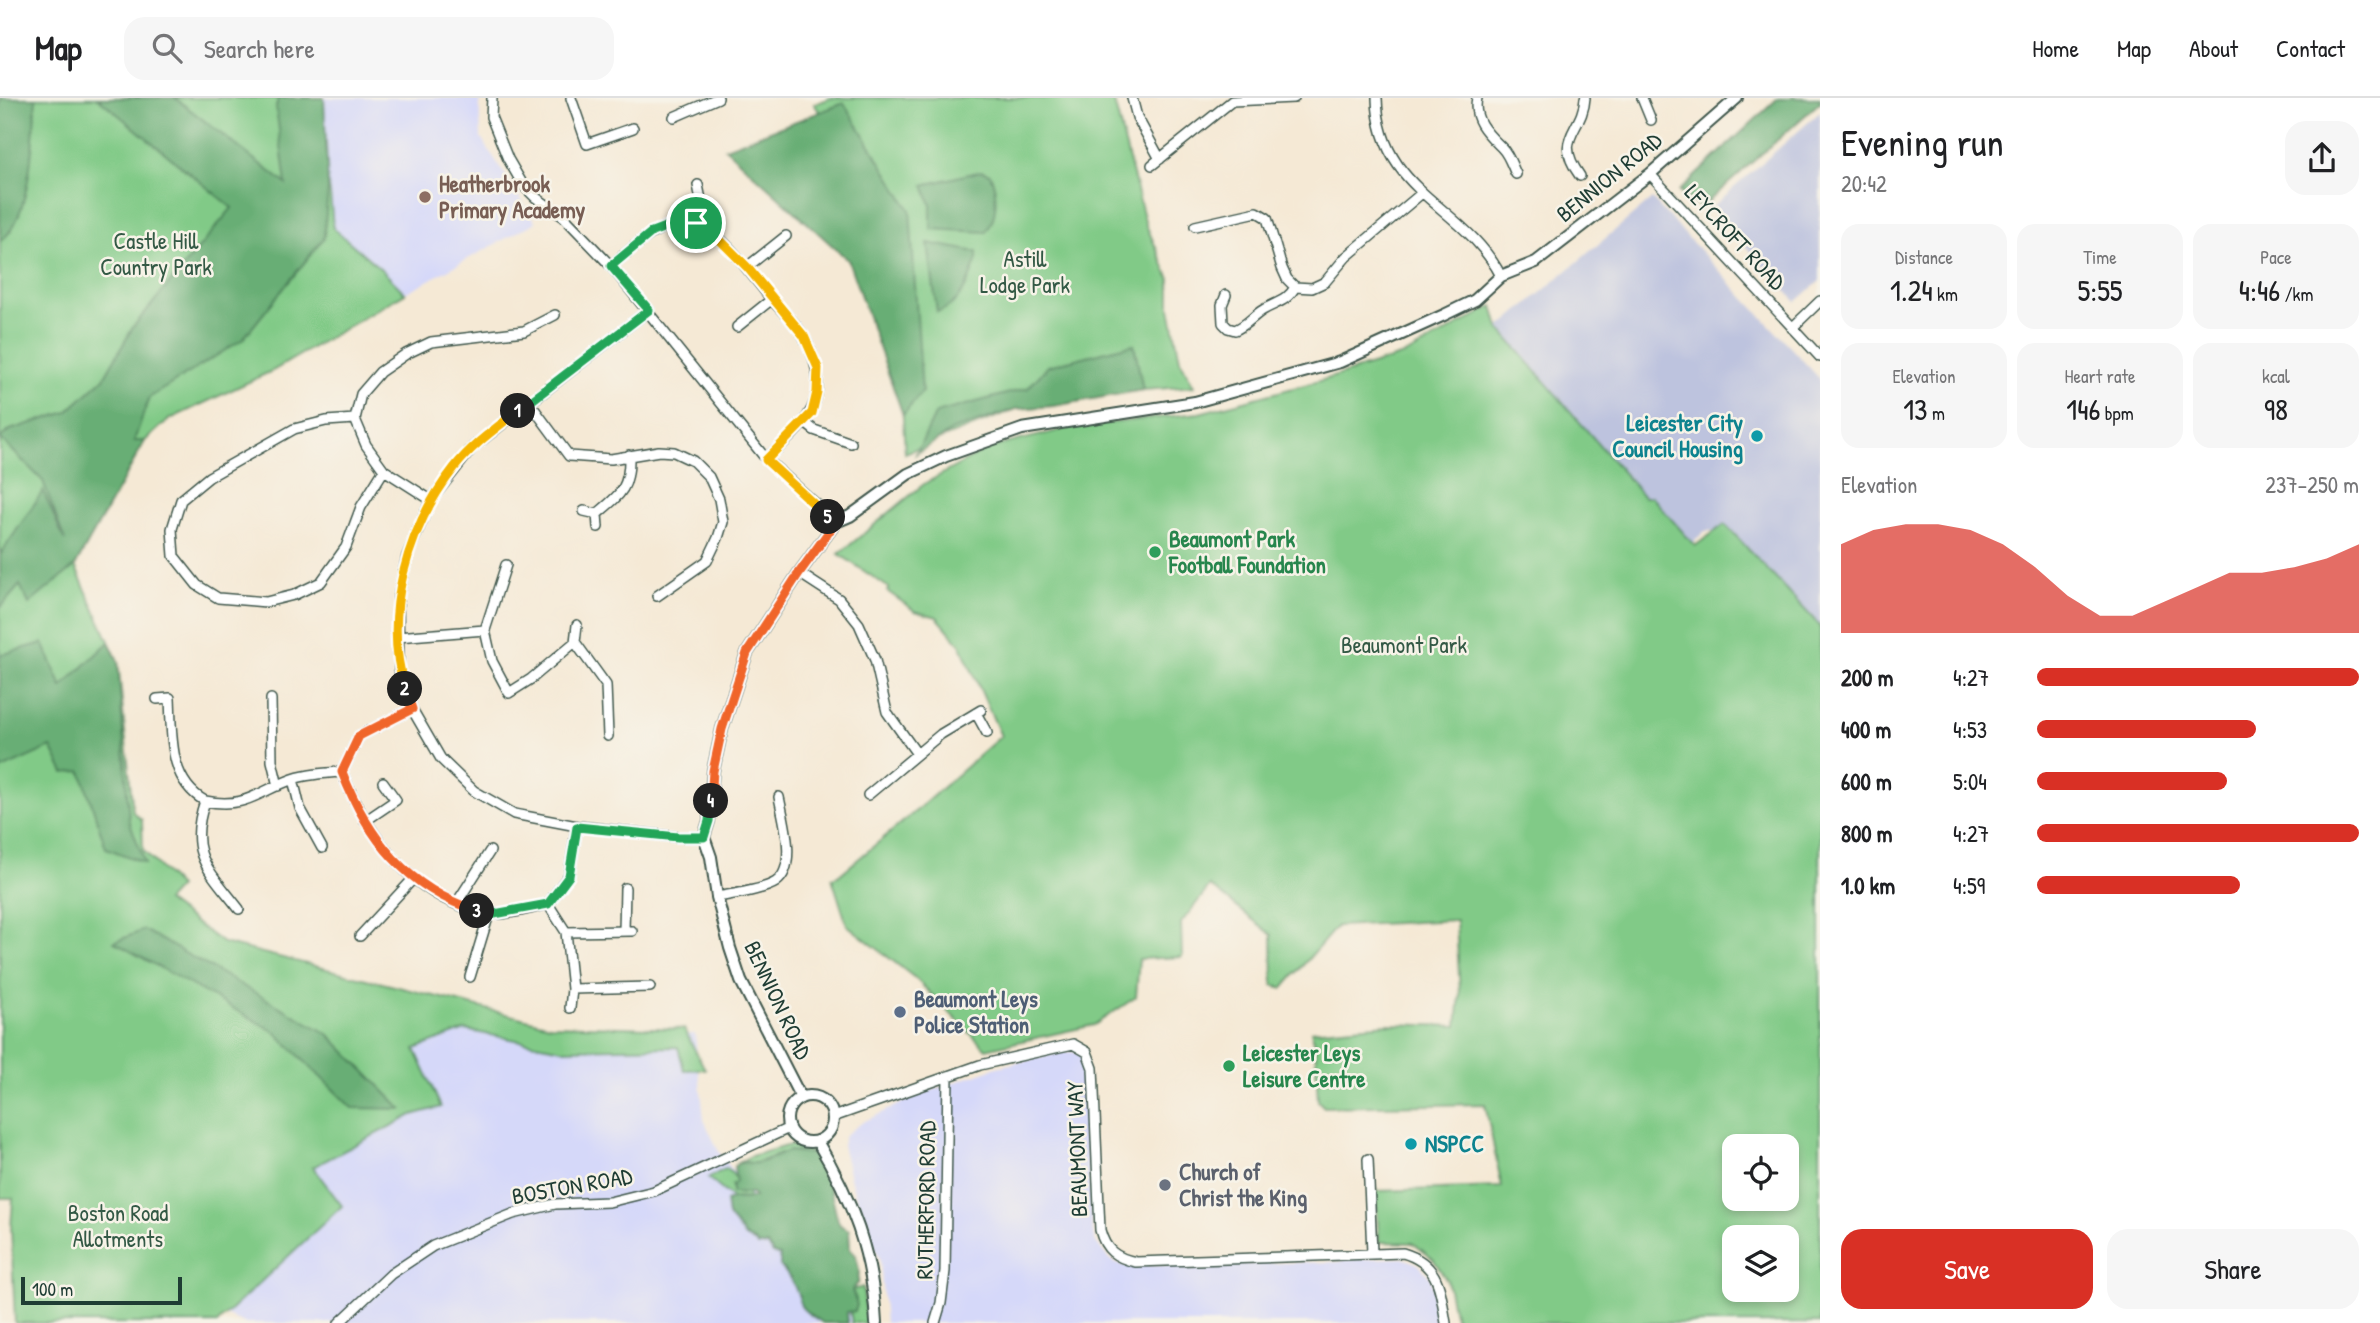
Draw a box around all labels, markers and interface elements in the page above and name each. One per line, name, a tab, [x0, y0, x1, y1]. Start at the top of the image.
search box	[124, 17, 614, 80]
text: Map	[35, 26, 82, 70]
icon: search	[148, 29, 186, 67]
text: Search here	[204, 31, 315, 66]
text: Home	[2032, 32, 2079, 64]
text: Map	[2117, 32, 2151, 64]
text: About	[2189, 32, 2238, 64]
text: Contact	[2276, 32, 2345, 64]
text: Evening run	[1841, 116, 2004, 168]
button: share	[2285, 121, 2359, 195]
street label: BENNION ROAD	[1549, 124, 1668, 229]
place label: Heatherbrook Primary Academy	[439, 168, 586, 226]
text: 20:42	[1841, 168, 1887, 199]
street label: LEYCROFT ROAD	[1678, 177, 1793, 297]
marker: Heatherbrook Primary Academy	[417, 189, 433, 205]
pin	[666, 193, 726, 253]
icon: arrive	[677, 204, 715, 242]
park label: Castle Hill Country Park	[100, 225, 212, 282]
park label: Astill Lodge Park	[980, 243, 1070, 300]
text: Distance	[1895, 244, 1953, 270]
text: Time	[2083, 244, 2117, 270]
text: Pace	[2260, 244, 2292, 270]
text: 1.24	[1890, 270, 1933, 310]
text: 5:55	[2077, 270, 2123, 310]
text: 4:46	[2239, 270, 2280, 310]
text: km	[1933, 281, 1958, 307]
text: /km	[2280, 281, 2313, 307]
text: Elevation	[1892, 363, 1956, 389]
text: Heart rate	[2065, 363, 2135, 389]
text: kcal	[2262, 363, 2290, 389]
text: 13	[1903, 389, 1928, 429]
text: 146	[2066, 389, 2100, 429]
text: 98	[2264, 389, 2288, 429]
pin: 1	[500, 394, 536, 428]
text: 1	[514, 397, 521, 423]
text: m	[1928, 400, 1945, 426]
text: bpm	[2100, 400, 2134, 426]
place label: Leicester City Council Housing	[1612, 407, 1743, 465]
marker: Leicester City Council Housing	[1749, 428, 1765, 444]
text: Elevation	[1841, 469, 1917, 500]
text: 237–250 m	[2265, 469, 2359, 500]
pin: 5	[810, 500, 846, 534]
text: 5	[823, 503, 832, 529]
place label: Beaumont Park Football Foundation	[1168, 523, 1326, 580]
marker: Beaumont Park Football Foundation	[1147, 544, 1163, 560]
park label: Beaumont Park	[1341, 629, 1467, 660]
text: 200 m	[1841, 662, 1893, 693]
text: 4:27	[1953, 662, 1989, 693]
pin: 2	[388, 672, 422, 706]
text: 2	[400, 675, 409, 701]
text: 400 m	[1841, 714, 1891, 745]
text: 4:53	[1953, 714, 1987, 745]
text: 600 m	[1841, 766, 1892, 797]
text: 5:04	[1953, 766, 1987, 797]
pin: 4	[694, 784, 728, 818]
text: 4	[707, 787, 714, 813]
text: 800 m	[1841, 818, 1893, 849]
text: 4:27	[1953, 818, 1989, 849]
text: 1.0 km	[1841, 870, 1895, 901]
text: 4:59	[1953, 870, 1985, 901]
pin: 3	[460, 894, 494, 928]
text: 3	[472, 897, 481, 923]
street label: BENNION ROAD	[737, 936, 819, 1064]
place label: Beaumont Leys Police Station	[914, 983, 1038, 1040]
marker: Beaumont Leys Police Station	[892, 1004, 908, 1020]
place label: Leicester Leys Leisure Centre	[1243, 1037, 1366, 1094]
marker: Leicester Leys Leisure Centre	[1221, 1058, 1237, 1074]
street label: BEAUMONT WAY	[1059, 1081, 1094, 1218]
street label: RUTHERFORD ROAD	[909, 1120, 942, 1280]
place label: NSPCC	[1425, 1128, 1484, 1159]
map controls	[1722, 1134, 1799, 1302]
button: locate	[1722, 1134, 1799, 1211]
marker: NSPCC	[1403, 1136, 1419, 1152]
place label: Church of Christ the King	[1179, 1156, 1307, 1214]
street label: BOSTON ROAD	[509, 1160, 634, 1211]
marker: Church of Christ the King	[1157, 1177, 1173, 1193]
park label: Boston Road Allotments	[68, 1197, 168, 1254]
button: layers	[1722, 1225, 1799, 1302]
button: Save	[1841, 1229, 2093, 1309]
button: Share	[2107, 1229, 2359, 1309]
scale bar	[21, 1274, 182, 1306]
text: 100 m	[32, 1276, 73, 1302]

